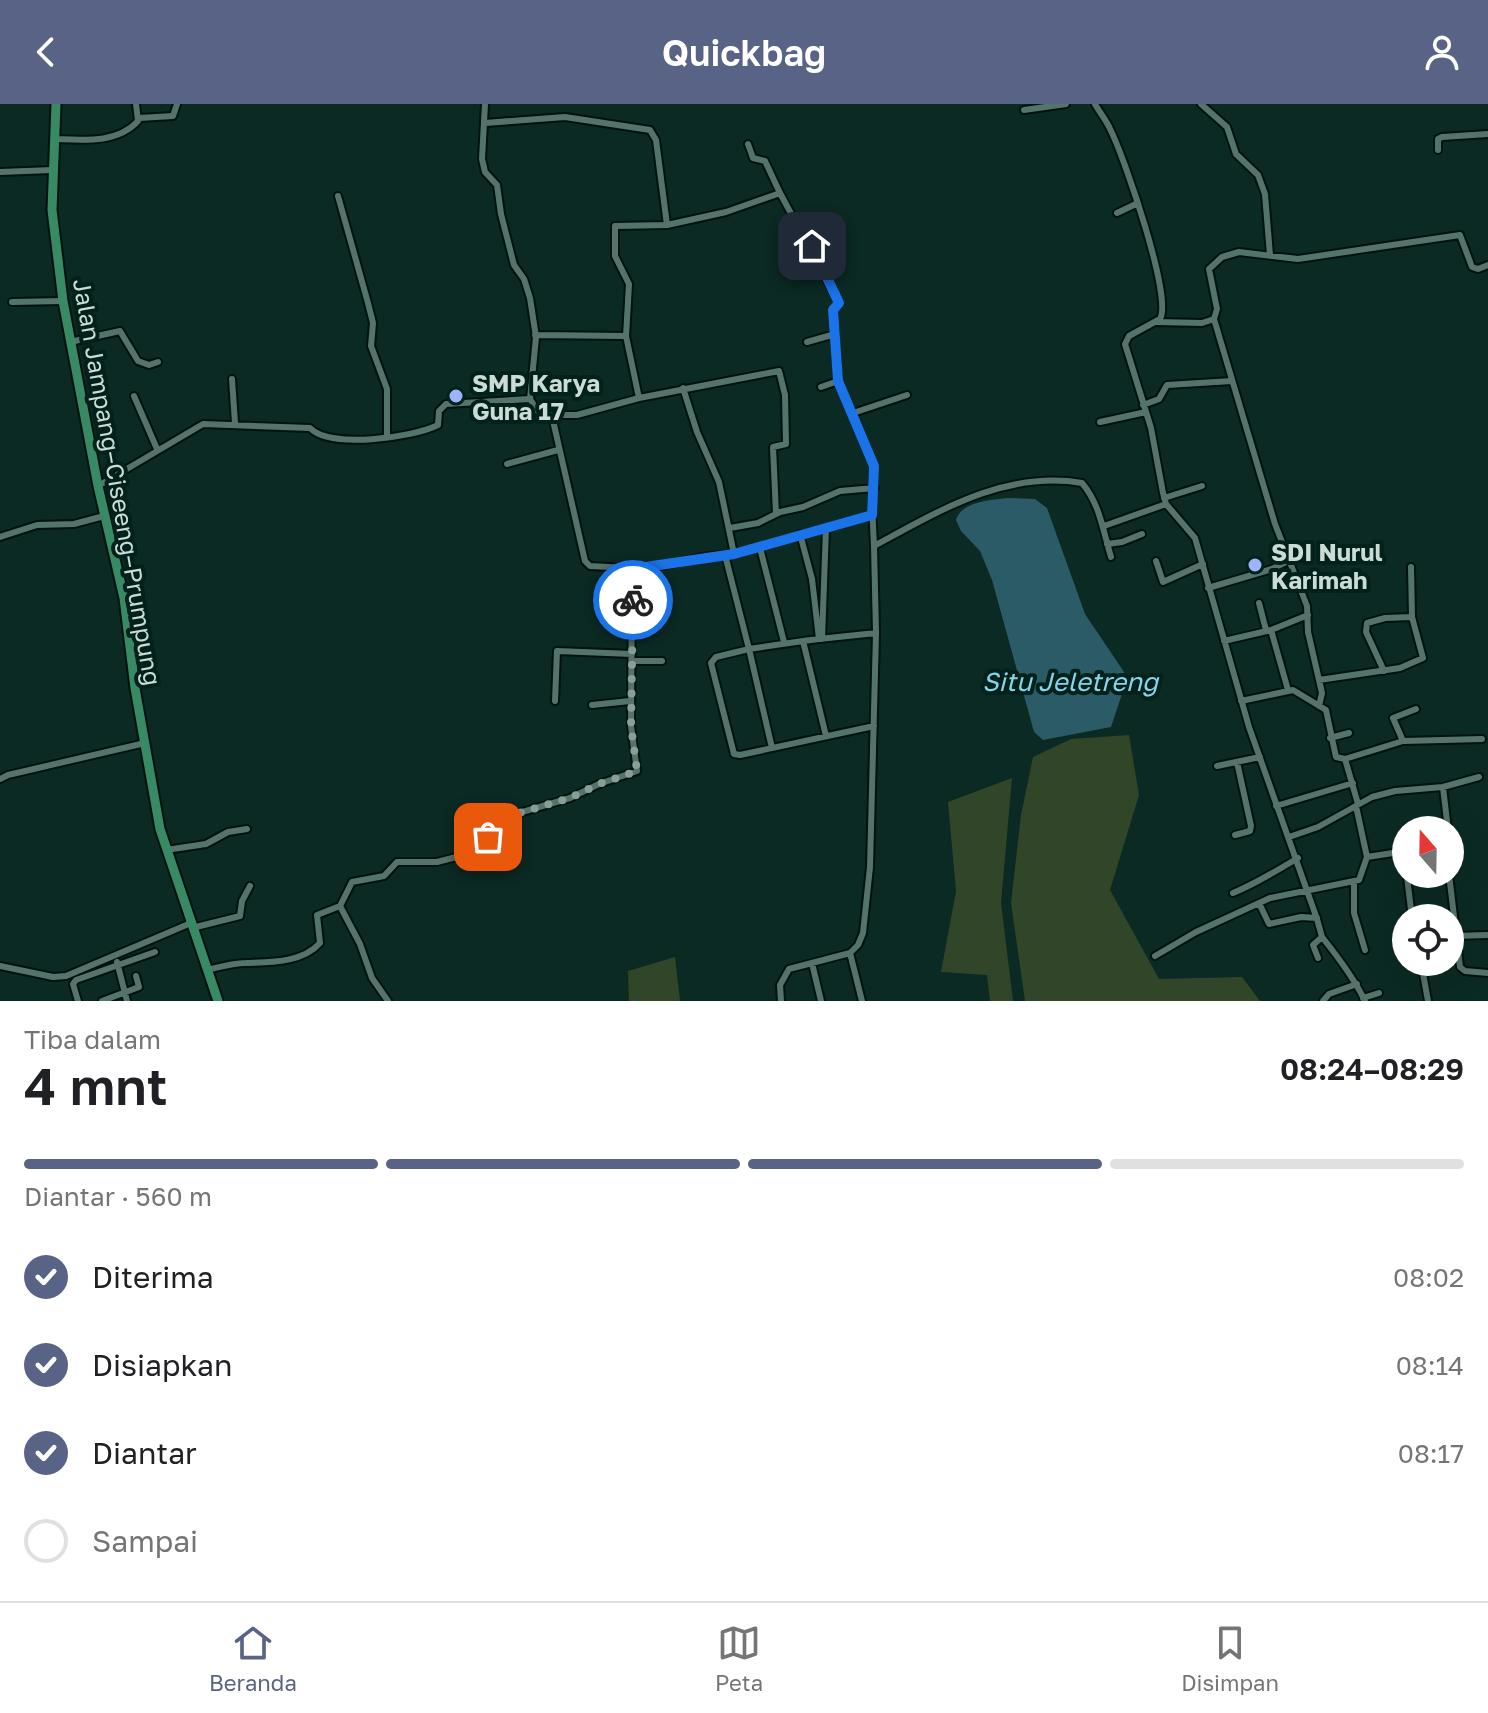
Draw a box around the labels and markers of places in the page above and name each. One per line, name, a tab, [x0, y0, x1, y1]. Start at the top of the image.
pin	[778, 212, 846, 280]
place label: SMP Karya Guna 17	[472, 368, 600, 425]
marker: SMP Karya Guna 17	[447, 387, 465, 405]
place label: SDI Nurul Karimah	[1271, 537, 1383, 594]
marker: SDI Nurul Karimah	[1246, 556, 1264, 574]
pin	[454, 803, 522, 871]

